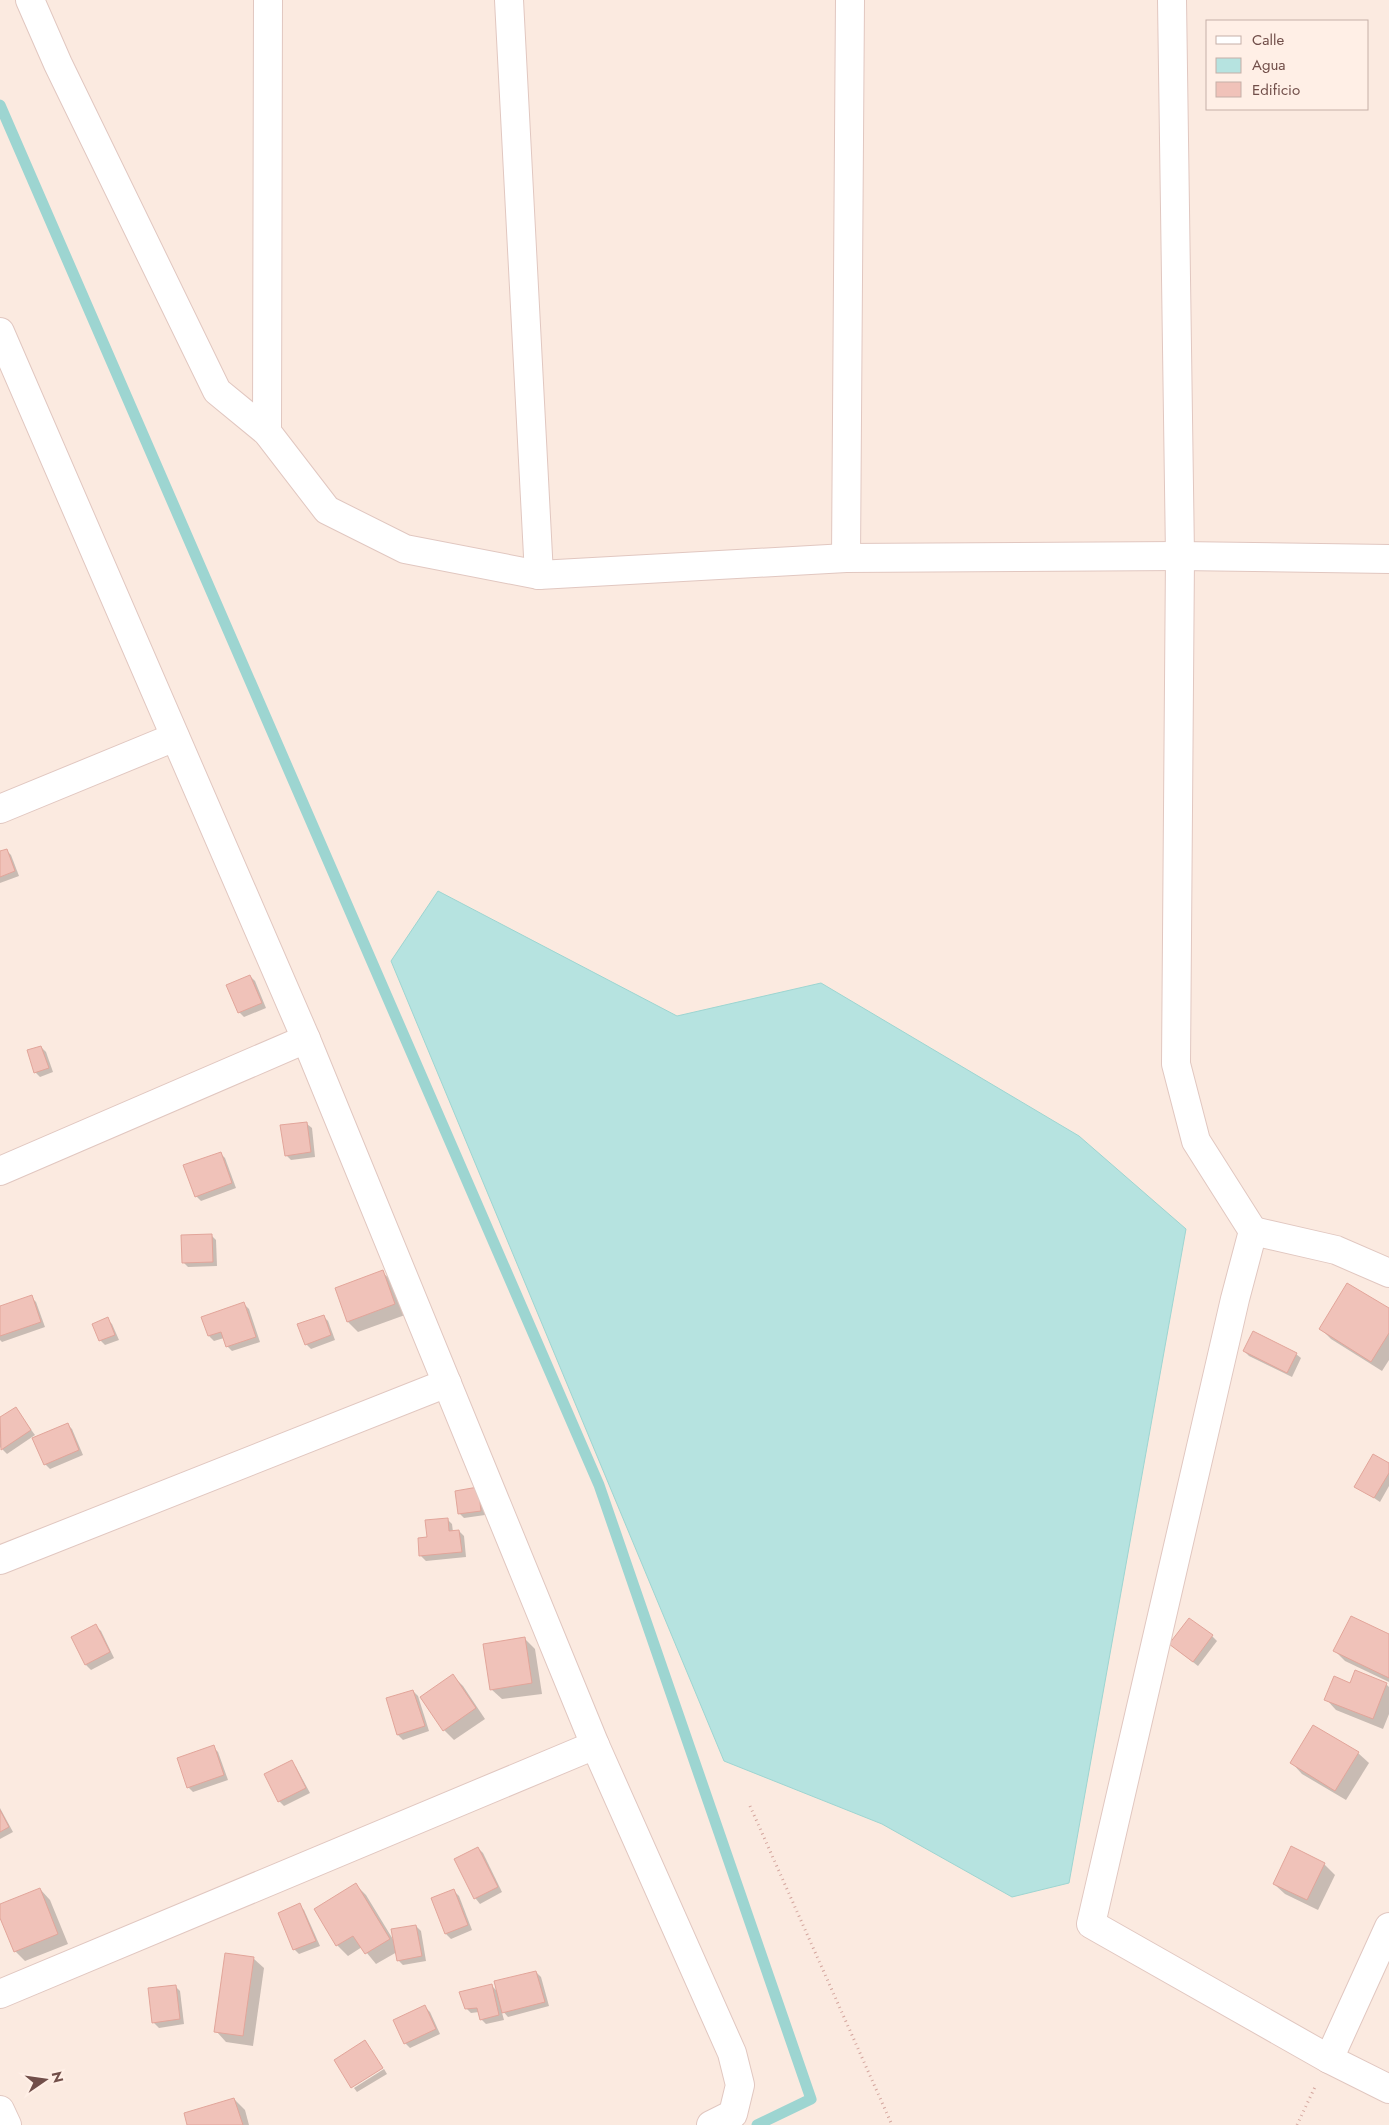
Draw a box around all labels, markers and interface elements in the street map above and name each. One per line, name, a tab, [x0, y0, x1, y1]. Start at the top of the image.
legend	[1206, 20, 1369, 110]
text: Calle	[1252, 29, 1284, 51]
text: Agua	[1252, 54, 1286, 76]
text: Edificio	[1252, 79, 1300, 101]
north arrow	[20, 2055, 70, 2105]
text: N	[47, 2069, 69, 2085]

